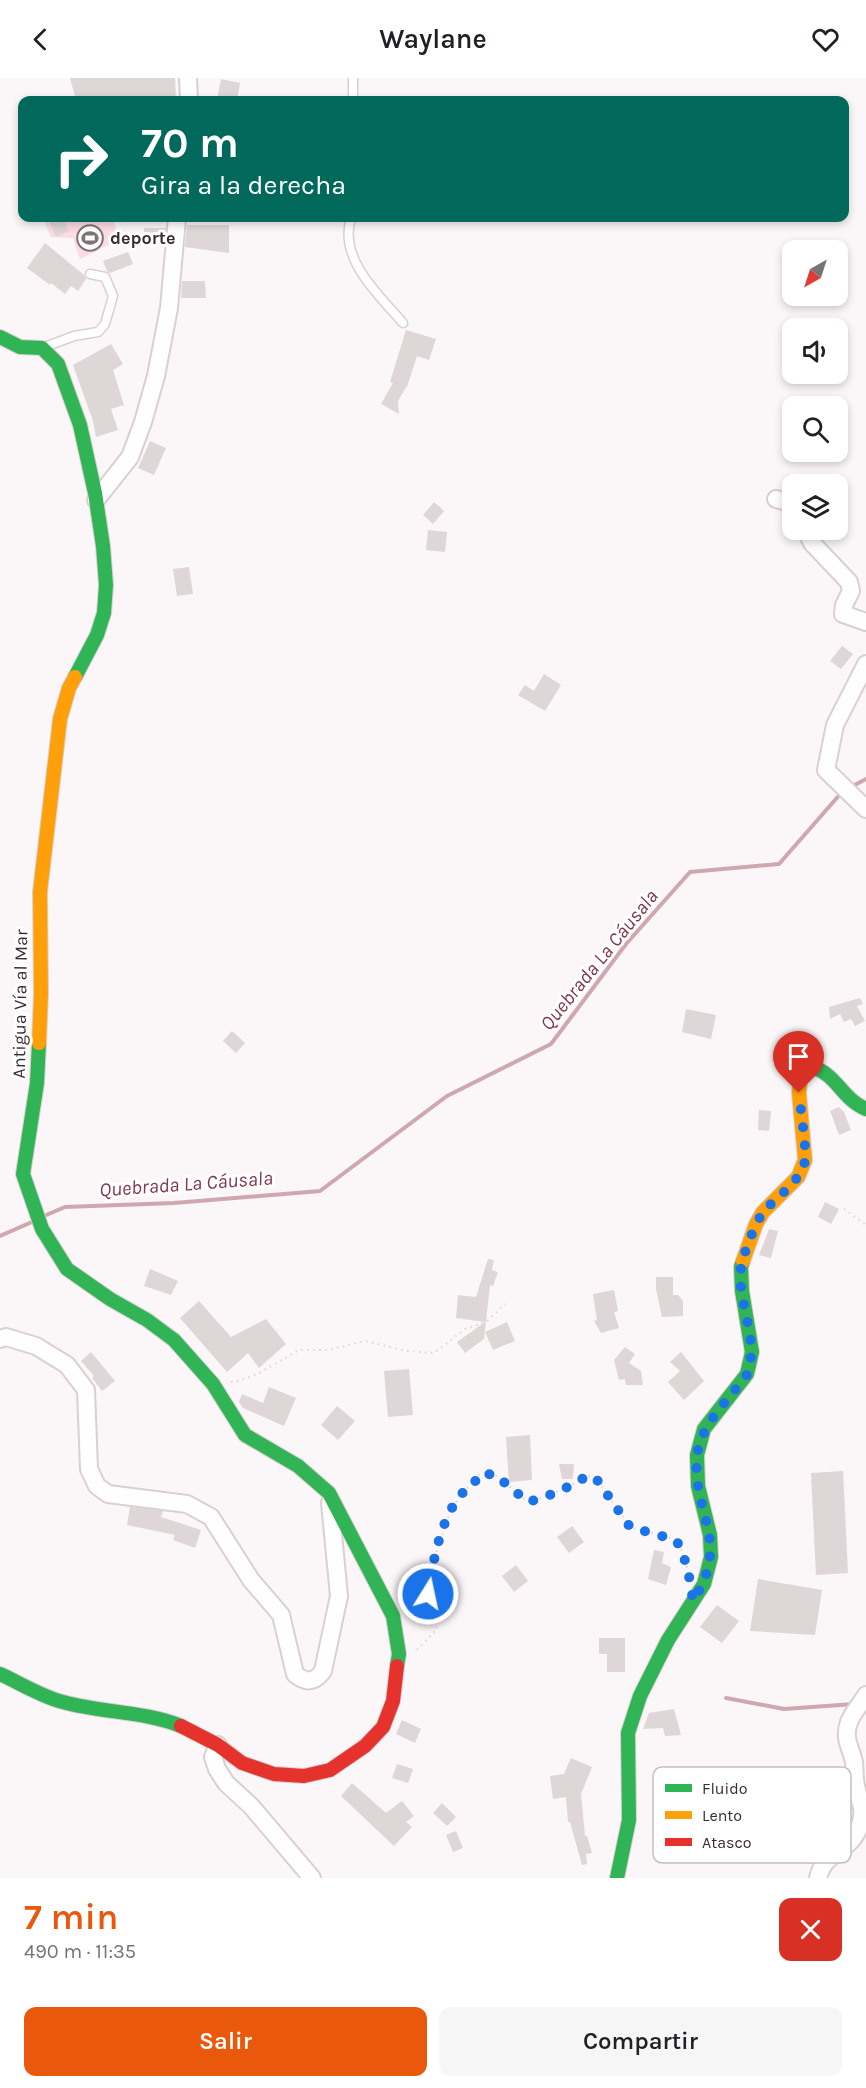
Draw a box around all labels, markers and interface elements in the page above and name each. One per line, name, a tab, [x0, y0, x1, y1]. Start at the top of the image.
icon: back	[24, 23, 57, 56]
text: Waylane	[379, 23, 487, 55]
icon: heart	[809, 23, 842, 56]
text: 70 m	[141, 118, 239, 168]
icon: right	[42, 120, 120, 198]
text: Gira a la derecha	[141, 169, 346, 201]
sports icon: deporte	[75, 223, 105, 253]
place label: deporte	[110, 227, 175, 249]
north arrow	[782, 240, 848, 306]
map controls	[782, 240, 848, 540]
button: sound	[782, 318, 848, 384]
button: search	[782, 396, 848, 462]
button: layers	[782, 474, 848, 540]
water label: Quebrada La Cáusala	[535, 885, 663, 1035]
street label: Antigua Vía al Mar	[8, 929, 32, 1079]
pin	[773, 1031, 824, 1093]
icon: arrive	[782, 1040, 815, 1073]
water label: Quebrada La Cáusala	[98, 1166, 274, 1202]
position arrow	[396, 1562, 460, 1626]
legend	[653, 1767, 851, 1863]
text: Fluido	[702, 1779, 748, 1798]
text: Lento	[702, 1806, 742, 1825]
text: Atasco	[702, 1833, 751, 1852]
text: 7 min	[24, 1896, 118, 1938]
button: close	[779, 1898, 842, 1961]
text: 490 m · 11:35	[24, 1940, 136, 1963]
button: Salir	[24, 2007, 427, 2076]
button: Compartir	[439, 2007, 842, 2076]

